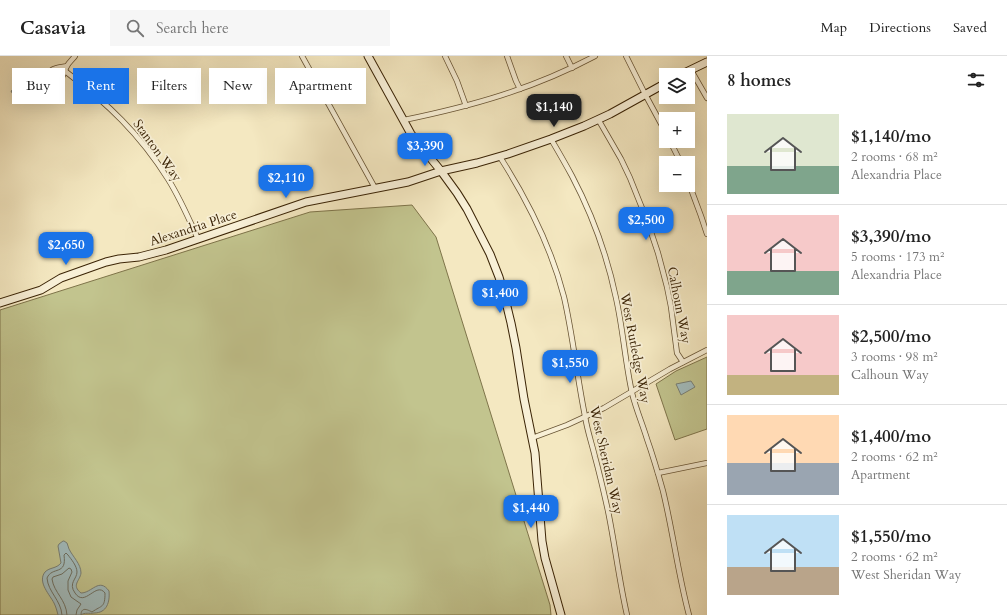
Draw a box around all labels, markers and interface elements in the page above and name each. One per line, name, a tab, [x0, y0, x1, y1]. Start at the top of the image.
search box	[110, 10, 390, 46]
text: Casavia	[20, 15, 86, 41]
icon: search	[124, 17, 146, 39]
text: Search here	[156, 18, 229, 38]
text: Map	[821, 18, 847, 37]
text: Directions	[869, 18, 931, 37]
text: Saved	[953, 18, 987, 37]
chip: Buy	[12, 68, 65, 104]
chip: Rent	[73, 68, 129, 104]
chip: Filters	[137, 68, 201, 104]
chip: New	[209, 68, 267, 104]
chip: Apartment	[275, 68, 366, 104]
map controls	[659, 68, 695, 192]
button: layers	[659, 68, 695, 104]
text: 8 homes	[727, 69, 791, 92]
icon: filters	[965, 69, 987, 91]
pin: $1,140	[521, 94, 587, 128]
text: $1,140	[535, 98, 573, 116]
button: +	[659, 112, 695, 148]
street label: Stanton Way	[129, 116, 186, 185]
text: $1,140/mo	[851, 125, 931, 148]
icon: home	[759, 130, 807, 178]
pin: $3,390	[392, 133, 458, 167]
text: $3,390	[406, 137, 444, 155]
text: 2 rooms · 68 m²	[851, 148, 938, 166]
button: −	[659, 156, 695, 192]
pin: $2,110	[253, 165, 319, 199]
text: Alexandria Place	[851, 166, 942, 184]
text: $2,110	[267, 169, 305, 187]
street label: Alexandria Place	[147, 205, 239, 251]
pin: $2,500	[613, 207, 679, 241]
text: $2,500	[627, 211, 665, 229]
text: $3,390/mo	[851, 225, 931, 248]
icon: home	[759, 231, 807, 279]
pin: $2,650	[33, 232, 99, 266]
text: $2,650	[47, 236, 85, 254]
text: 5 rooms · 173 m²	[851, 248, 944, 266]
street label: Calhoun Way	[663, 265, 695, 345]
text: Alexandria Place	[851, 266, 942, 284]
pin: $1,400	[467, 280, 533, 314]
text: $1,400	[481, 284, 519, 302]
street label: West Rutledge Way	[615, 290, 655, 405]
text: $2,500/mo	[851, 325, 931, 348]
icon: home	[759, 331, 807, 379]
text: 3 rooms · 98 m²	[851, 348, 938, 366]
pin: $1,550	[537, 350, 603, 384]
text: $1,550	[551, 354, 589, 372]
text: Calhoun Way	[851, 366, 929, 384]
street label: West Sheridan Way	[585, 403, 627, 516]
text: $1,400/mo	[851, 425, 931, 448]
icon: home	[759, 431, 807, 479]
text: 2 rooms · 62 m²	[851, 448, 938, 466]
text: Apartment	[851, 466, 910, 484]
pin: $1,440	[498, 495, 564, 529]
text: $1,440	[512, 499, 550, 517]
text: $1,550/mo	[851, 525, 931, 548]
icon: home	[759, 531, 807, 579]
text: 2 rooms · 62 m²	[851, 548, 938, 566]
text: West Sheridan Way	[851, 566, 961, 584]

